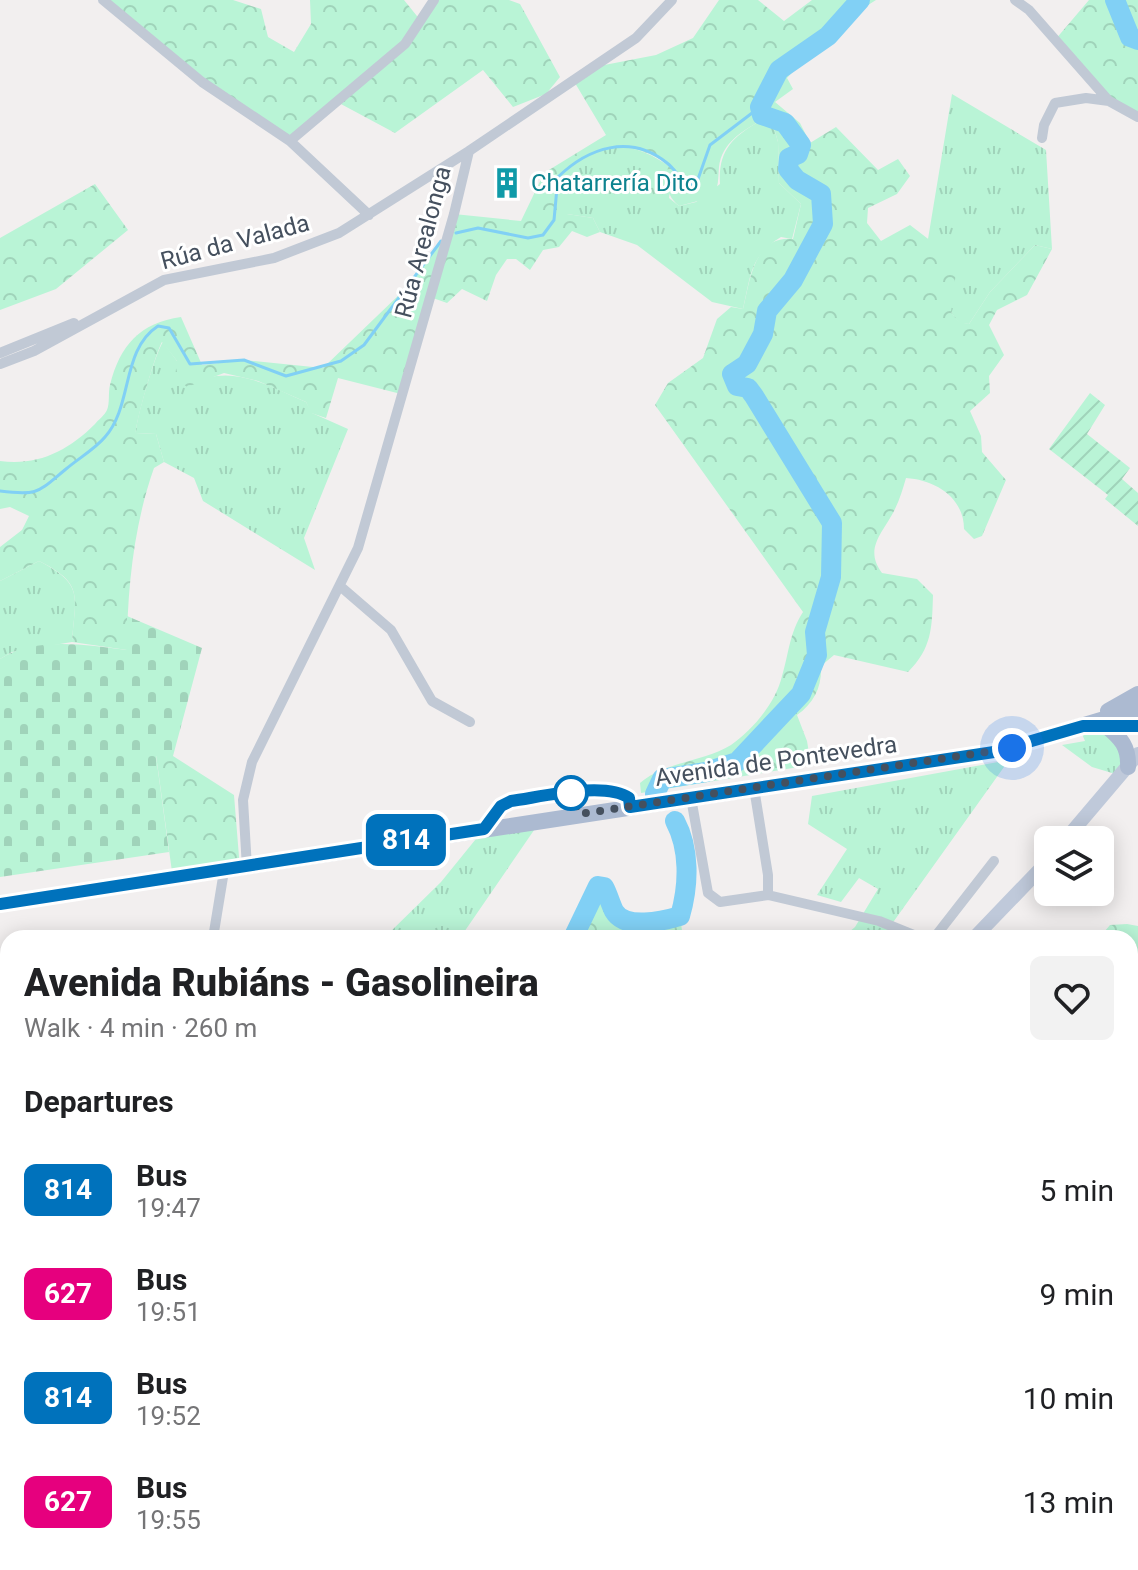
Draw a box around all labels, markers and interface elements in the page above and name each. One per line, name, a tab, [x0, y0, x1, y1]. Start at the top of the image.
street label: Rúa Arealonga	[389, 163, 457, 321]
building icon: Chatarrería Dito	[490, 166, 524, 200]
place label: Chatarrería Dito	[531, 169, 699, 197]
street label: Rúa da Valada	[158, 209, 312, 275]
your location	[992, 728, 1032, 768]
street label: Avenida de Pontevedra	[653, 730, 899, 792]
unlabelled marker	[554, 776, 588, 810]
line badge: 814	[360, 814, 452, 866]
text: 814	[382, 823, 430, 856]
map controls	[1034, 826, 1114, 906]
button: layers	[1034, 826, 1114, 906]
button: heart	[1030, 956, 1114, 1040]
text: Avenida Rubiáns - Gasolineira	[24, 961, 539, 1005]
text: Walk · 4 min · 260 m	[24, 1013, 257, 1043]
text: Departures	[24, 1084, 174, 1119]
text: Bus	[136, 1158, 187, 1193]
text: 814	[44, 1173, 92, 1206]
text: 5 min	[1040, 1173, 1114, 1208]
text: 19:47	[136, 1193, 201, 1223]
text: Bus	[136, 1262, 187, 1297]
text: 627	[44, 1277, 92, 1310]
text: 9 min	[1040, 1277, 1114, 1312]
text: 19:51	[136, 1297, 201, 1327]
text: Bus	[136, 1366, 187, 1401]
text: 814	[44, 1381, 92, 1414]
text: 10 min	[1023, 1381, 1114, 1416]
text: 19:52	[136, 1401, 201, 1431]
text: Bus	[136, 1470, 187, 1505]
text: 627	[44, 1485, 92, 1518]
text: 13 min	[1023, 1485, 1114, 1520]
text: 19:55	[136, 1505, 201, 1535]

